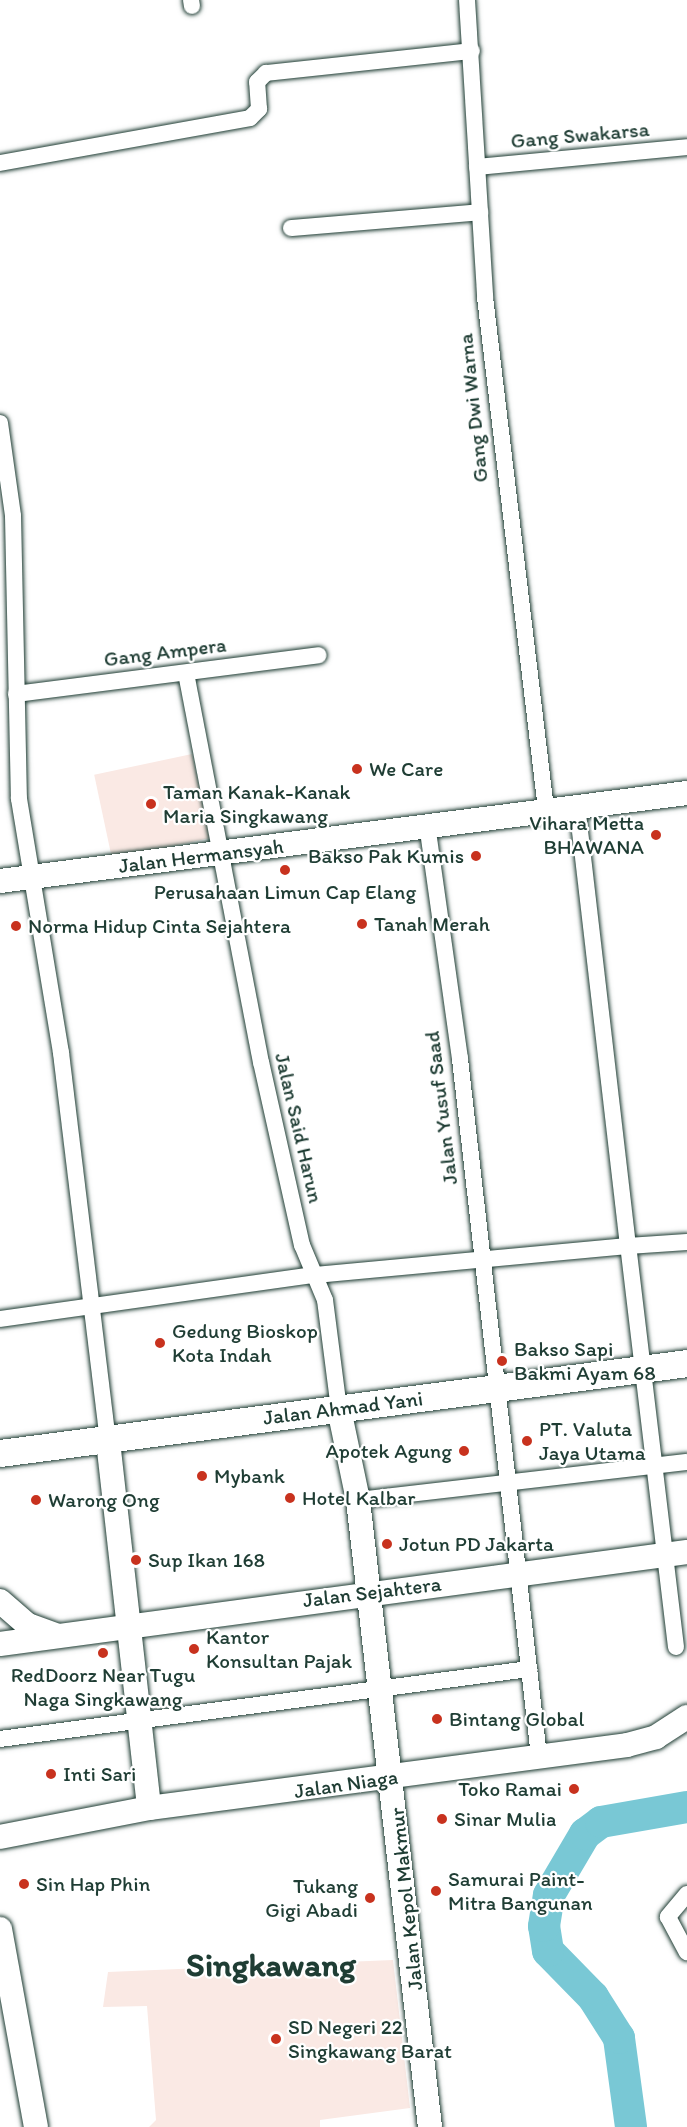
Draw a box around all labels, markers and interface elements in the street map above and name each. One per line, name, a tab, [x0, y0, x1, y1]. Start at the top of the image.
street label: Gang Swakarsa	[510, 116, 650, 154]
street label: Gang Dwi Warna	[453, 333, 493, 483]
street label: Gang Ampera	[103, 632, 227, 672]
place label: We Care	[369, 756, 444, 782]
marker: We Care	[350, 762, 364, 776]
place label: Taman Kanak-Kanak Maria Singkawang	[163, 779, 351, 829]
marker: Taman Kanak-Kanak Maria Singkawang	[144, 797, 158, 811]
place label: Vihara Metta BHAWANA	[529, 810, 644, 860]
marker: Vihara Metta BHAWANA	[649, 828, 663, 842]
street label: Jalan Hermansyah	[117, 833, 285, 879]
place label: Bakso Pak Kumis	[309, 843, 464, 869]
marker: Bakso Pak Kumis	[469, 849, 483, 863]
marker: Perusahaan Limun Cap Elang	[278, 863, 292, 877]
place label: Perusahaan Limun Cap Elang	[154, 879, 416, 905]
place label: Tanah Merah	[374, 911, 488, 937]
place label: Norma Hidup Cinta Sejahtera	[28, 913, 290, 939]
marker: Tanah Merah	[355, 917, 369, 931]
marker: Norma Hidup Cinta Sejahtera	[9, 919, 23, 933]
street label: Jalan Yusuf Saad	[419, 1030, 463, 1186]
street label: Jalan Said Harun	[269, 1050, 329, 1206]
place label: Gedung Bioskop Kota Indah	[172, 1318, 318, 1368]
marker: Gedung Bioskop Kota Indah	[153, 1336, 167, 1350]
place label: Bakso Sapi Bakmi Ayam 68	[514, 1336, 654, 1386]
marker: Bakso Sapi Bakmi Ayam 68	[495, 1354, 509, 1368]
street label: Jalan Ahmad Yani	[262, 1386, 424, 1430]
place label: PT. Valuta Jaya Utama	[539, 1416, 644, 1466]
marker: PT. Valuta Jaya Utama	[520, 1434, 534, 1448]
place label: Apotek Agung	[325, 1438, 452, 1464]
marker: Apotek Agung	[457, 1444, 471, 1458]
place label: Mybank	[214, 1463, 285, 1489]
marker: Mybank	[195, 1469, 209, 1483]
place label: Hotel Kalbar	[302, 1485, 416, 1511]
place label: Warong Ong	[48, 1487, 160, 1513]
marker: Hotel Kalbar	[283, 1491, 297, 1505]
marker: Warong Ong	[29, 1493, 43, 1507]
place label: Jotun PD Jakarta	[399, 1531, 553, 1557]
marker: Jotun PD Jakarta	[380, 1537, 394, 1551]
place label: Sup Ikan 168	[148, 1547, 265, 1573]
marker: Sup Ikan 168	[129, 1553, 143, 1567]
street label: Jalan Sejahtera	[302, 1571, 442, 1613]
place label: Kantor Konsultan Pajak	[206, 1624, 352, 1674]
marker: Kantor Konsultan Pajak	[187, 1642, 201, 1656]
marker: RedDoorz Near Tugu Naga Singkawang	[96, 1646, 110, 1660]
place label: RedDoorz Near Tugu Naga Singkawang	[12, 1662, 194, 1712]
place label: Bintang Global	[449, 1706, 584, 1732]
marker: Bintang Global	[430, 1712, 444, 1726]
place label: Inti Sari	[63, 1761, 137, 1787]
street label: Jalan Niaga	[293, 1764, 399, 1804]
marker: Inti Sari	[44, 1767, 58, 1781]
place label: Toko Ramai	[458, 1776, 562, 1802]
marker: Toko Ramai	[567, 1782, 581, 1796]
street label: Jalan Kepol Makmur	[384, 1806, 428, 1992]
place label: Sinar Mulia	[454, 1806, 556, 1832]
marker: Sinar Mulia	[435, 1812, 449, 1826]
place label: Samurai Paint- Mitra Bangunan	[448, 1866, 594, 1916]
place label: Sin Hap Phin	[36, 1871, 151, 1897]
place label: Tukang Gigi Abadi	[265, 1873, 358, 1923]
marker: Sin Hap Phin	[17, 1877, 31, 1891]
marker: Samurai Paint- Mitra Bangunan	[429, 1884, 443, 1898]
marker: Tukang Gigi Abadi	[363, 1891, 377, 1905]
district label: Singkawang	[186, 1945, 356, 1985]
place label: SD Negeri 22 Singkawang Barat	[288, 2014, 452, 2064]
marker: SD Negeri 22 Singkawang Barat	[269, 2032, 283, 2046]

